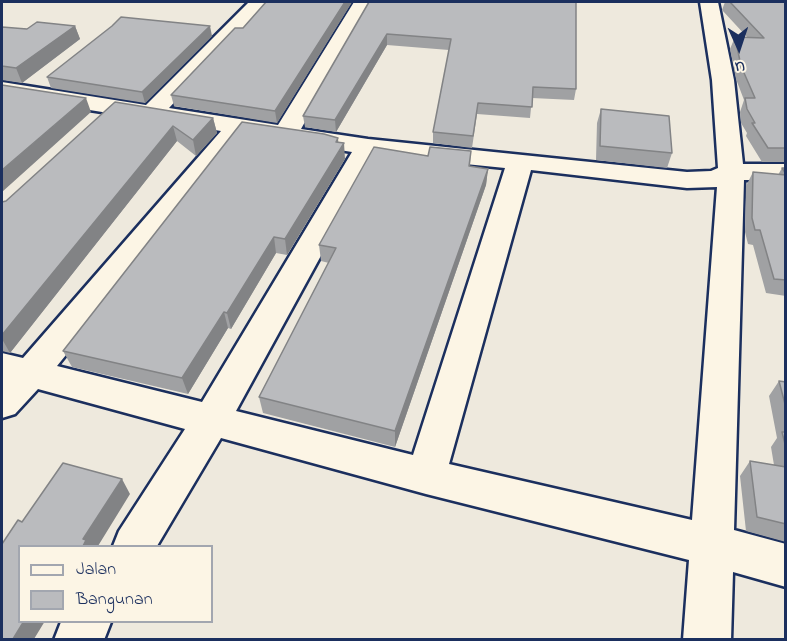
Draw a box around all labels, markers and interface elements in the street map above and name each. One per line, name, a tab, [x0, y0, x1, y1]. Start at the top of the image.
north arrow	[709, 18, 769, 78]
text: U	[734, 54, 746, 78]
legend	[18, 545, 213, 623]
text: Jalan	[76, 557, 116, 583]
text: Bangunan	[76, 587, 153, 613]

